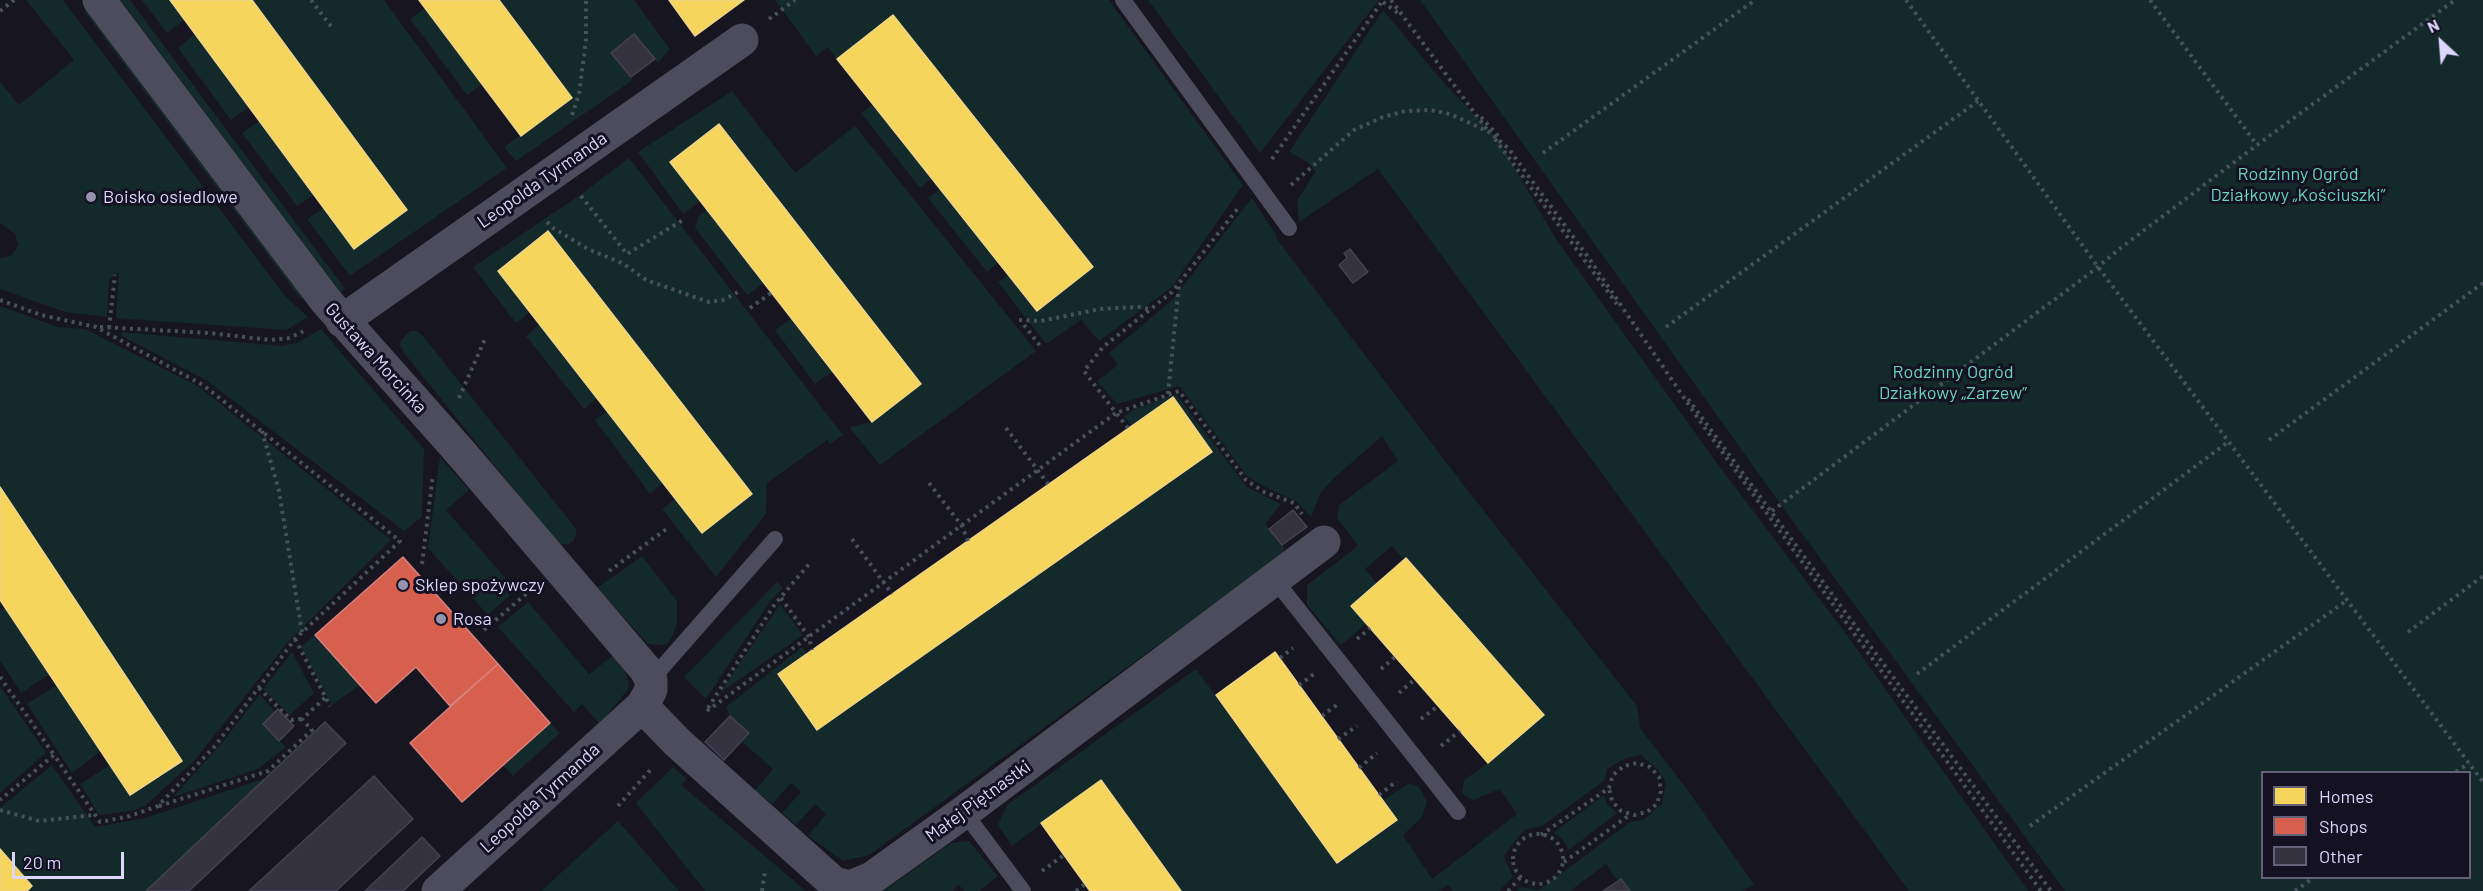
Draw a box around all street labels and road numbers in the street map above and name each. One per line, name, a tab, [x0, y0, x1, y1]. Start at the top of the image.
street label: Leopolda Tyrmanda	[473, 127, 611, 233]
street label: Gustawa Morcinka	[321, 298, 431, 418]
street label: Leopolda Tyrmanda	[476, 739, 604, 857]
street label: Małej Piętnastki	[921, 756, 1035, 846]

